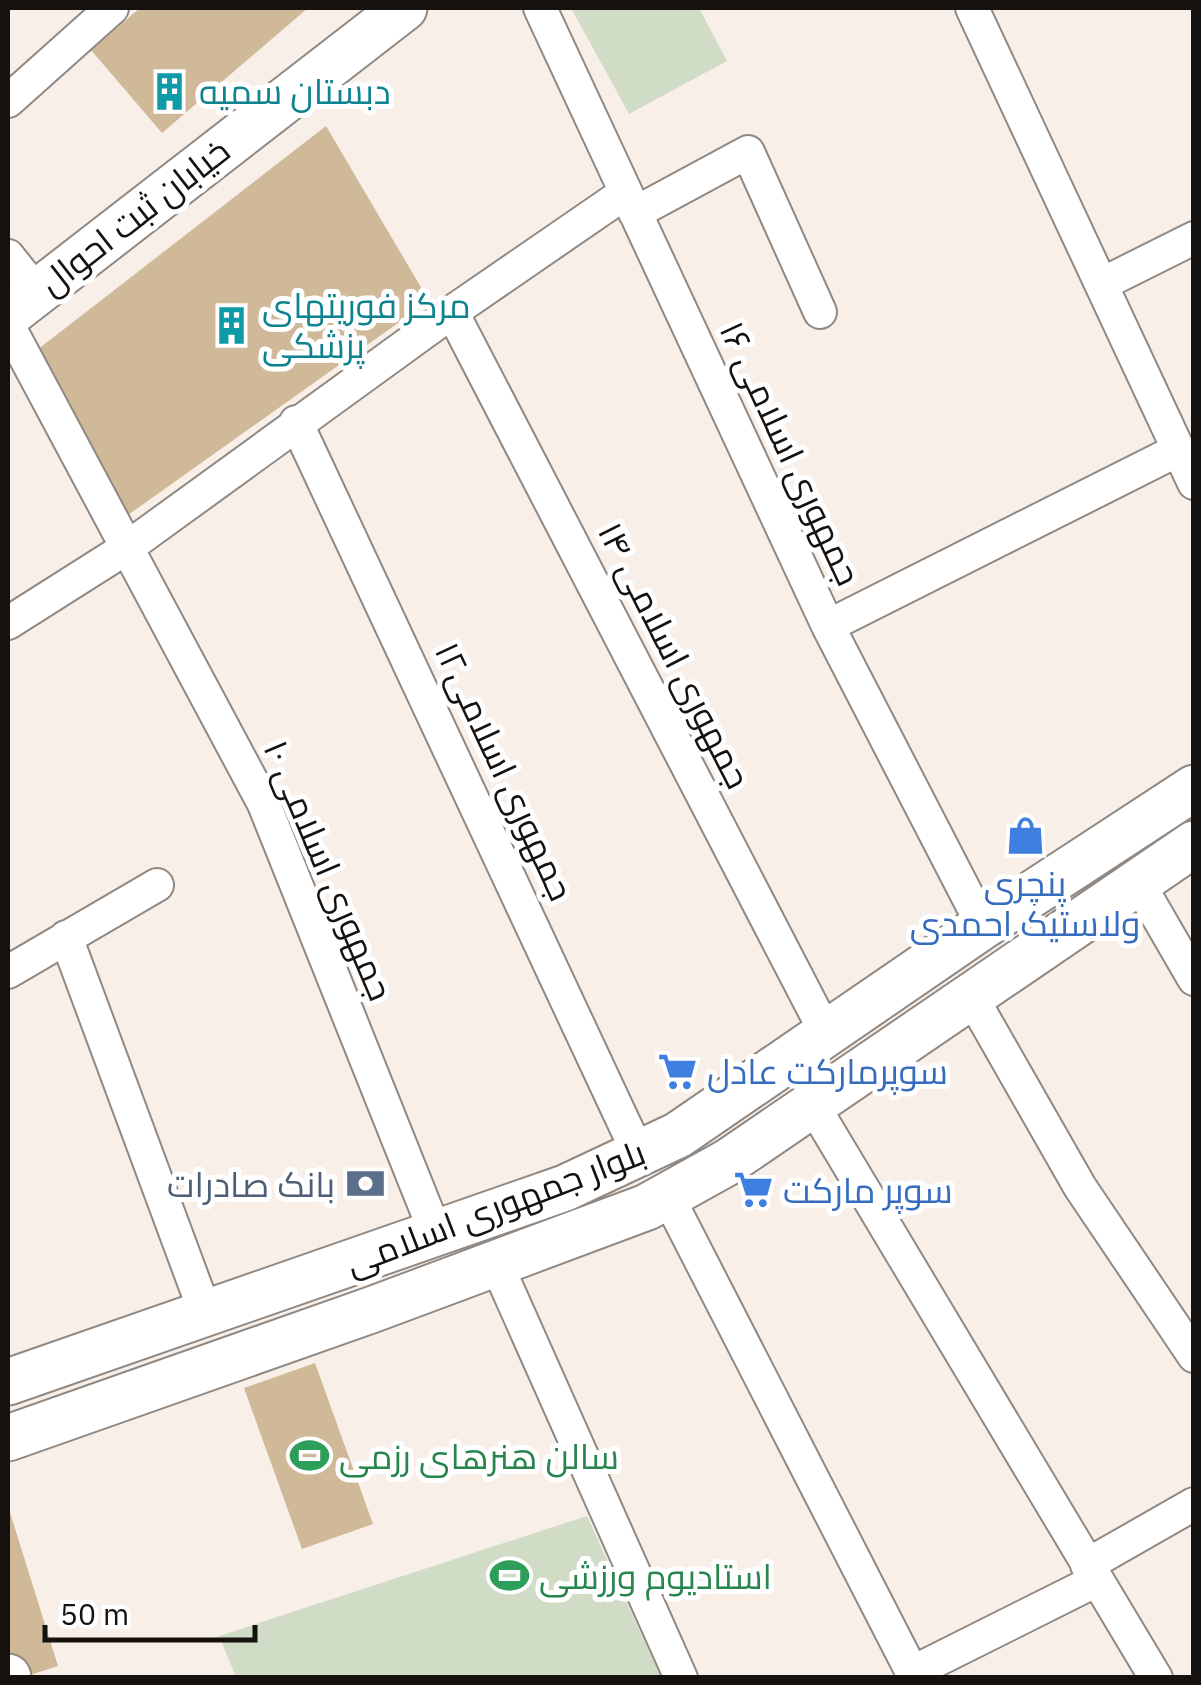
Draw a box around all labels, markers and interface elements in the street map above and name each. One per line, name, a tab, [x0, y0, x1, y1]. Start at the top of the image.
place label: دبستان سمیه	[199, 68, 391, 114]
building icon: دبستان سمیه	[148, 70, 190, 112]
street label: خیابان ثبت احوال	[29, 127, 239, 305]
place label: مرکز فوریتهای پزشکی	[262, 282, 471, 369]
building icon: مرکز فوریتهای پزشکی	[211, 304, 253, 346]
street label: جمهوری اسلامی ۱۶	[710, 314, 872, 592]
street label: جمهوری اسلامی ۱۴	[588, 514, 762, 796]
street label: جمهوری اسلامی۱۲	[425, 635, 585, 907]
street label: جمهوری اسلامی ۱۰	[253, 733, 405, 1007]
shop icon: پنچری ولاستیک احمدی	[1004, 815, 1046, 857]
place label: پنچری ولاستیک احمدی	[910, 860, 1140, 946]
place label: سوپرمارکت عادل	[707, 1048, 948, 1095]
supermarket icon: سوپرمارکت عادل	[656, 1050, 698, 1092]
street label: بلوار جمهوری اسلامی	[338, 1129, 652, 1285]
place label: بانک صادرات	[167, 1161, 335, 1207]
bank icon: بانک صادرات	[344, 1163, 386, 1205]
place label: سوپر مارکت	[783, 1167, 953, 1214]
supermarket icon: سوپر مارکت	[732, 1169, 774, 1211]
place label: سالن هنرهای رزمی	[339, 1433, 619, 1479]
sports icon: سالن هنرهای رزمی	[288, 1435, 330, 1477]
place label: استادیوم ورزشی	[539, 1553, 772, 1601]
sports icon: استادیوم ورزشی	[488, 1555, 530, 1597]
scale bar	[45, 1580, 255, 1642]
text: 50 m	[60, 1594, 129, 1633]

